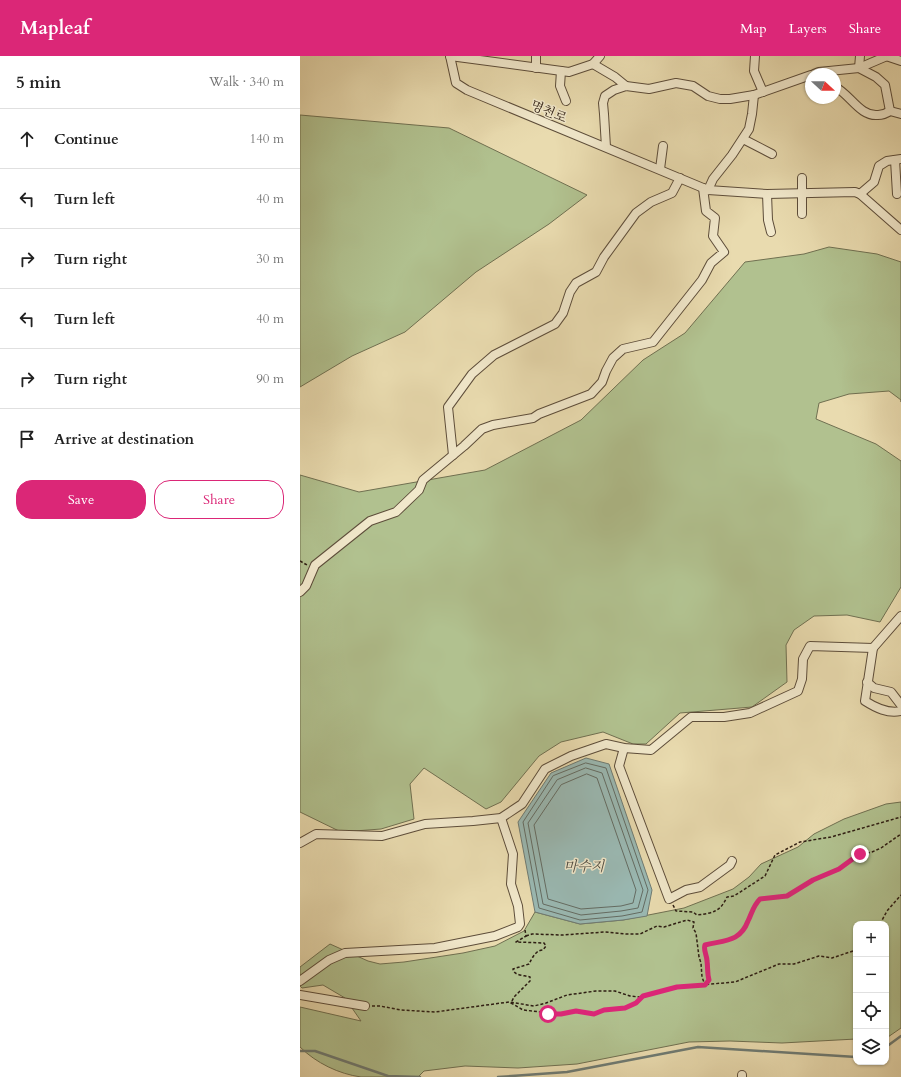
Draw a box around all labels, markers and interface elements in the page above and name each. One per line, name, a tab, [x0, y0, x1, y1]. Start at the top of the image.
text: Mapleaf	[20, 15, 90, 41]
text: Map	[740, 19, 767, 38]
text: Layers	[789, 19, 827, 38]
text: Share	[849, 19, 881, 38]
north arrow	[805, 68, 841, 104]
text: 5 min	[16, 71, 61, 94]
text: Walk · 340 m	[209, 73, 284, 91]
street label: 명천로	[528, 97, 570, 127]
icon: ahead	[16, 128, 38, 150]
text: Continue	[54, 129, 119, 149]
text: 140 m	[250, 130, 284, 148]
icon: left	[16, 188, 38, 210]
text: Turn left	[54, 189, 115, 209]
text: 40 m	[256, 190, 284, 208]
icon: right	[16, 248, 38, 270]
text: Turn right	[54, 249, 127, 269]
text: 30 m	[256, 250, 284, 268]
icon: left	[16, 308, 38, 330]
text: Turn left	[54, 309, 115, 329]
text: 40 m	[256, 310, 284, 328]
icon: right	[16, 368, 38, 390]
text: Turn right	[54, 369, 127, 389]
text: 90 m	[256, 370, 284, 388]
icon: arrive	[16, 428, 38, 450]
text: Arrive at destination	[54, 429, 194, 449]
button: Save	[16, 480, 146, 519]
button: Share	[154, 480, 284, 519]
route end	[851, 845, 869, 863]
water label: 마수지	[564, 857, 606, 876]
map controls	[853, 921, 889, 1065]
button: +	[853, 921, 889, 957]
button: −	[853, 957, 889, 993]
button: locate	[853, 993, 889, 1029]
route start	[539, 1005, 557, 1023]
button: layers	[853, 1029, 889, 1065]

